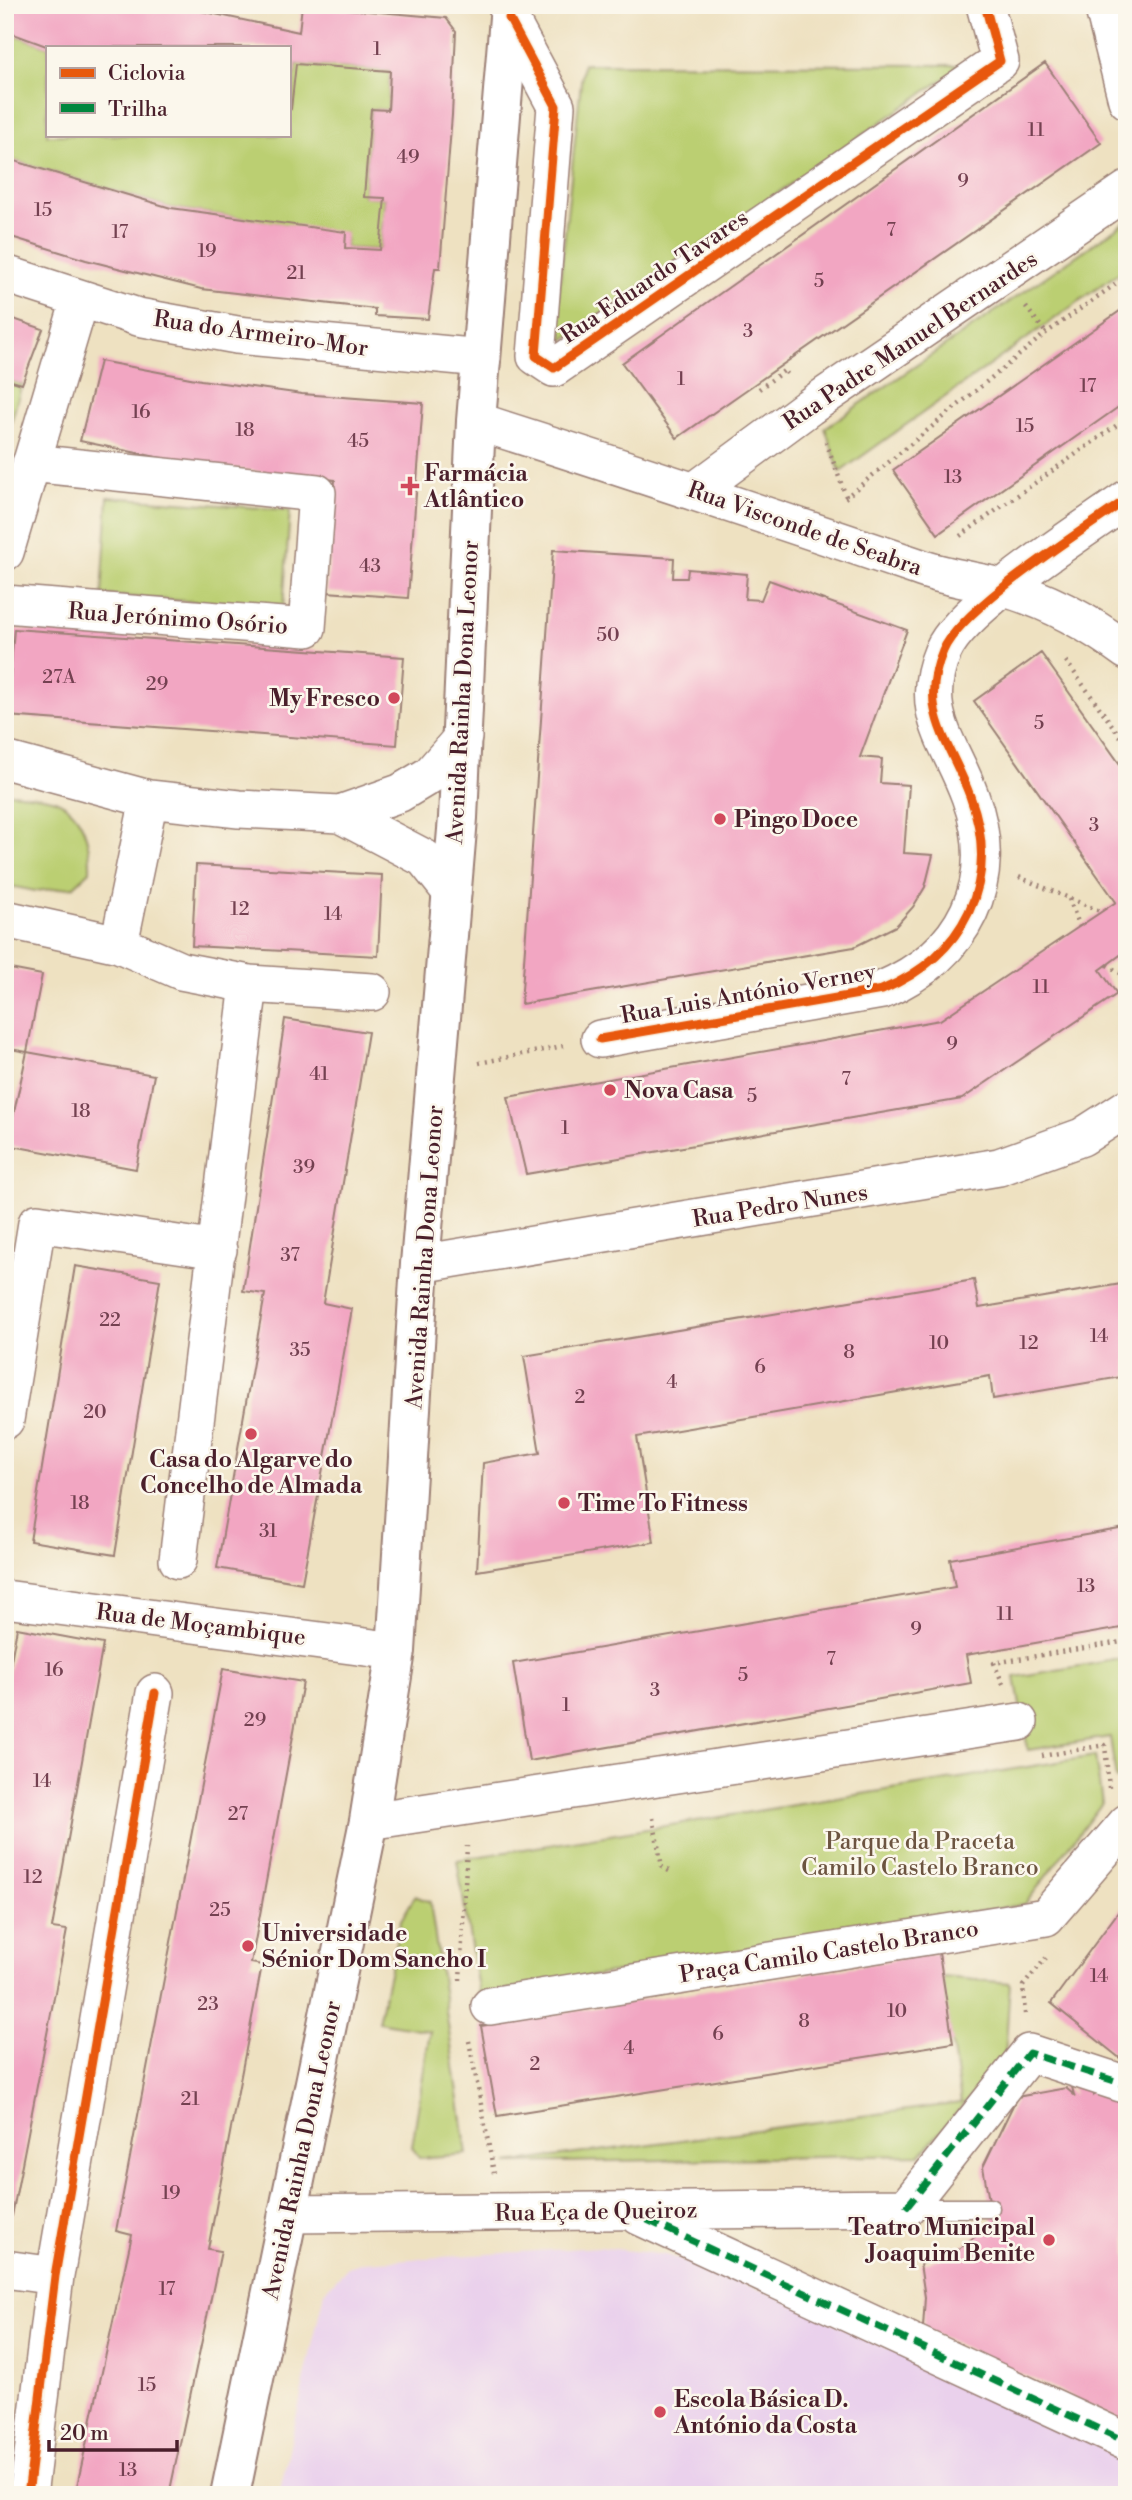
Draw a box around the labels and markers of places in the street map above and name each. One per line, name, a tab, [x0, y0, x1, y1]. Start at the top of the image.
place label: Farmácia Atlântico	[423, 460, 528, 514]
marker: Farmácia Atlântico	[402, 478, 418, 494]
place label: My Fresco	[269, 685, 380, 713]
marker: My Fresco	[386, 690, 402, 706]
place label: Pingo Doce	[734, 806, 858, 834]
marker: Pingo Doce	[712, 811, 728, 827]
place label: Nova Casa	[624, 1077, 734, 1105]
marker: Nova Casa	[602, 1082, 618, 1098]
marker: Casa do Algarve do Concelho de Almada	[243, 1426, 259, 1442]
place label: Casa do Algarve do Concelho de Almada	[140, 1446, 363, 1500]
place label: Time To Fitness	[578, 1490, 748, 1518]
marker: Time To Fitness	[556, 1495, 572, 1511]
place label: Universidade Sénior Dom Sancho I	[262, 1920, 486, 1974]
marker: Universidade Sénior Dom Sancho I	[240, 1938, 256, 1954]
place label: Teatro Municipal Joaquim Benite	[848, 2214, 1035, 2268]
marker: Teatro Municipal Joaquim Benite	[1041, 2232, 1057, 2248]
place label: Escola Básica D. António da Costa	[673, 2386, 858, 2440]
marker: Escola Básica D. António da Costa	[652, 2404, 668, 2420]

